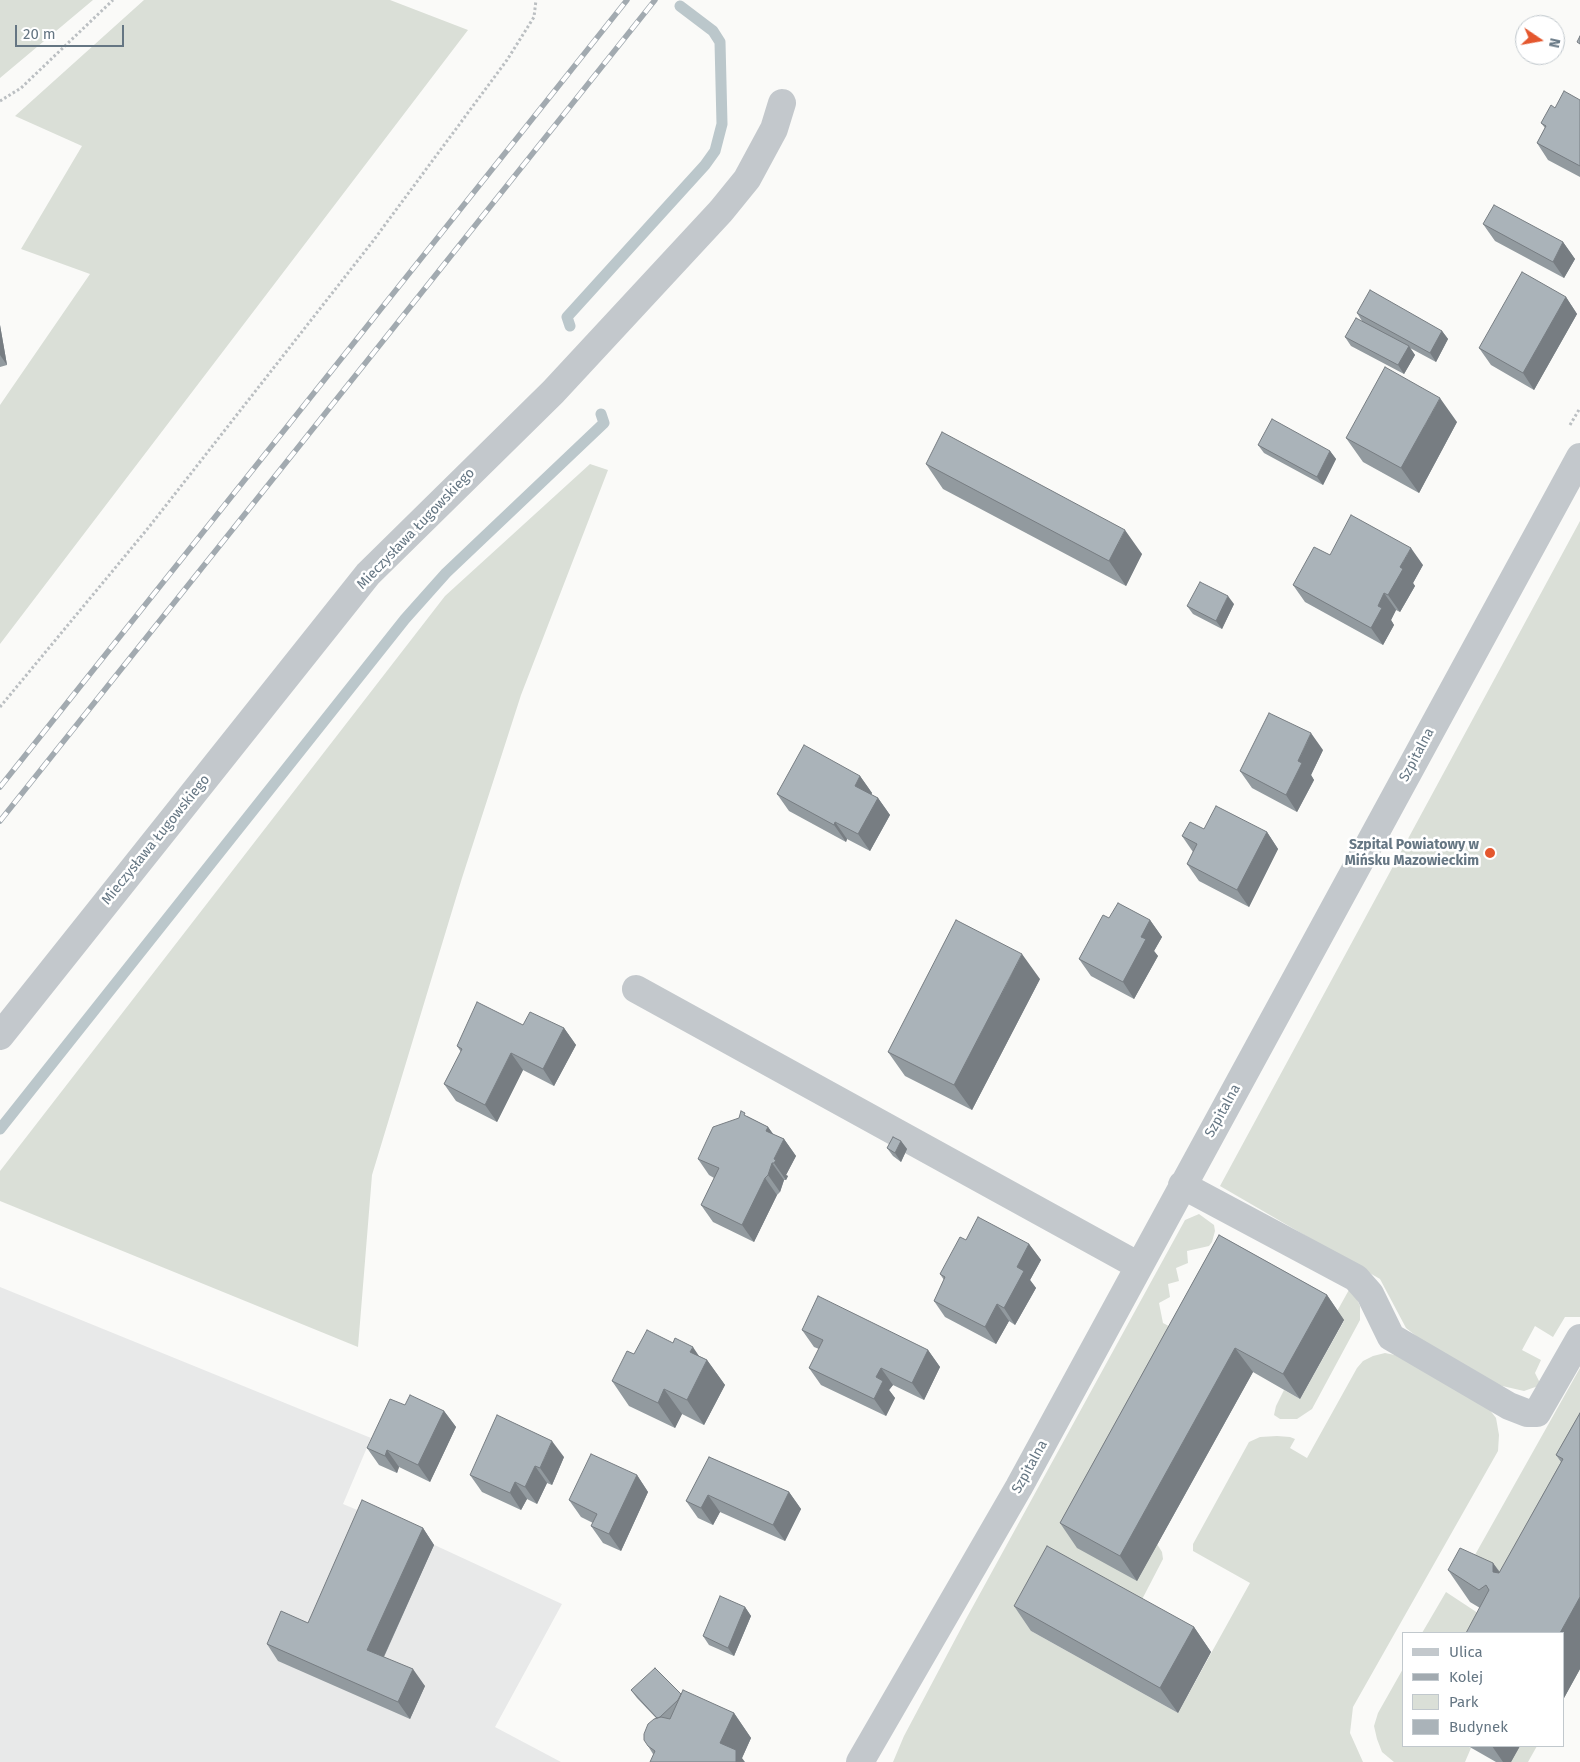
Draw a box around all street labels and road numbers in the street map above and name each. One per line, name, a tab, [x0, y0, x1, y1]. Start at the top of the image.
street label: Mieczysława Ługowskiego	[354, 465, 478, 593]
street label: Szpitalna	[1396, 725, 1438, 785]
street label: Mieczysława Ługowskiego	[98, 772, 214, 908]
street label: Szpitalna	[1202, 1081, 1244, 1141]
street label: Szpitalna	[1009, 1437, 1051, 1497]

